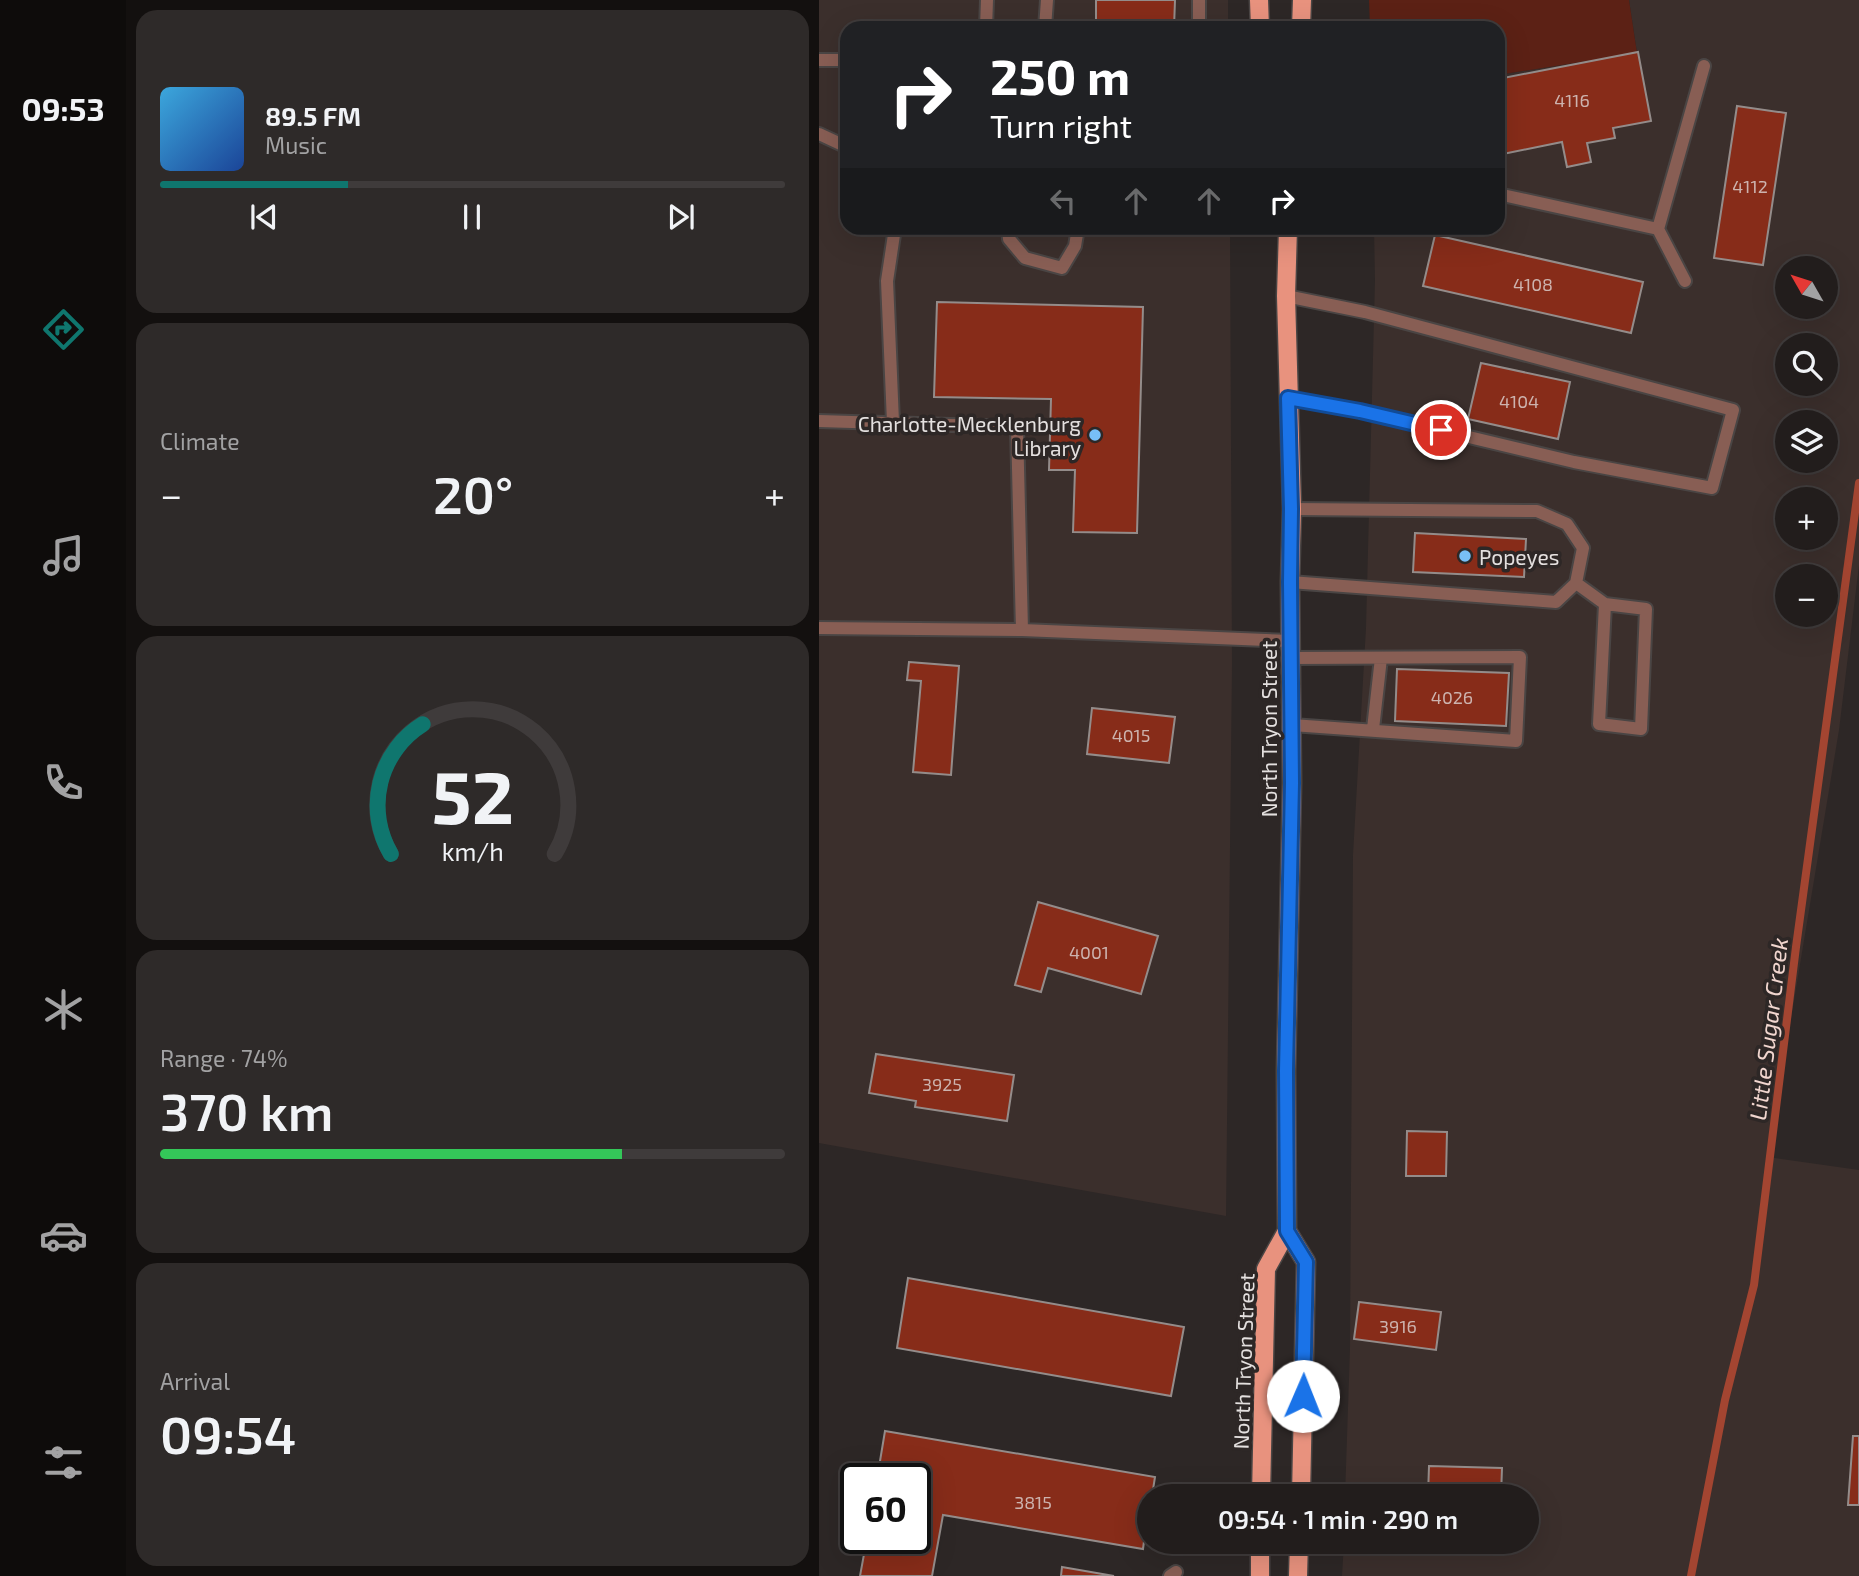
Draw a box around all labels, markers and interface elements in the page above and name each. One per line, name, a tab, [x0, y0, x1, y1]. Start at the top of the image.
text: 250 m	[990, 46, 1130, 105]
icon: right	[875, 49, 966, 140]
text: 09:53	[21, 89, 105, 127]
house number: 4116	[1554, 89, 1590, 111]
text: 89.5 FM	[265, 100, 361, 131]
text: Turn right	[990, 106, 1132, 144]
text: Music	[265, 131, 327, 159]
house number: 4112	[1732, 175, 1768, 197]
icon: left	[1044, 182, 1082, 220]
icon: ahead	[1117, 182, 1155, 220]
icon: ahead	[1190, 182, 1228, 220]
icon: right	[1263, 182, 1301, 220]
icon: previous	[245, 198, 283, 236]
icon: pause	[453, 198, 491, 236]
icon: next	[662, 198, 700, 236]
north arrow	[1775, 256, 1837, 318]
map controls	[1775, 256, 1838, 627]
house number: 4108	[1513, 273, 1553, 295]
icon: directions	[39, 305, 88, 354]
button: search	[1775, 333, 1838, 396]
house number: 4104	[1499, 390, 1539, 412]
pin	[1411, 400, 1471, 460]
button: layers	[1775, 410, 1838, 473]
place label: Charlotte-Mecklenburg Library	[858, 411, 1081, 460]
icon: arrive	[1422, 411, 1460, 449]
text: Climate	[160, 427, 240, 455]
marker: Charlotte-Mecklenburg Library	[1087, 427, 1103, 443]
text: 20°	[433, 462, 513, 524]
text: −	[160, 471, 182, 517]
text: +	[764, 471, 785, 517]
button: +	[1775, 487, 1838, 550]
icon: music	[39, 531, 88, 580]
place label: Popeyes	[1479, 544, 1560, 569]
marker: Popeyes	[1457, 548, 1473, 564]
button: −	[1775, 564, 1838, 627]
street label: North Tryon Street	[1256, 641, 1281, 817]
house number: 4026	[1431, 686, 1473, 708]
house number: 4015	[1112, 724, 1150, 746]
text: 52	[431, 751, 514, 839]
icon: phone	[39, 758, 88, 807]
text: km/h	[441, 836, 504, 866]
water label: Little Sugar Creek	[1743, 936, 1793, 1122]
house number: 4001	[1069, 941, 1109, 963]
icon: climate	[39, 985, 88, 1034]
text: Range · 74%	[160, 1044, 287, 1072]
house number: 3925	[922, 1073, 962, 1095]
text: 370 km	[160, 1079, 334, 1141]
icon: car	[39, 1211, 88, 1260]
street label: North Tryon Street	[1227, 1272, 1259, 1450]
house number: 3916	[1379, 1315, 1417, 1337]
position arrow	[1266, 1359, 1340, 1433]
text: Arrival	[160, 1367, 230, 1395]
text: 09:54	[160, 1402, 296, 1464]
icon: filters	[39, 1438, 88, 1487]
speed limit sign: 60	[840, 1463, 931, 1554]
house number: 3815	[1014, 1491, 1052, 1513]
text: 09:54 · 1 min · 290 m	[1218, 1503, 1458, 1534]

